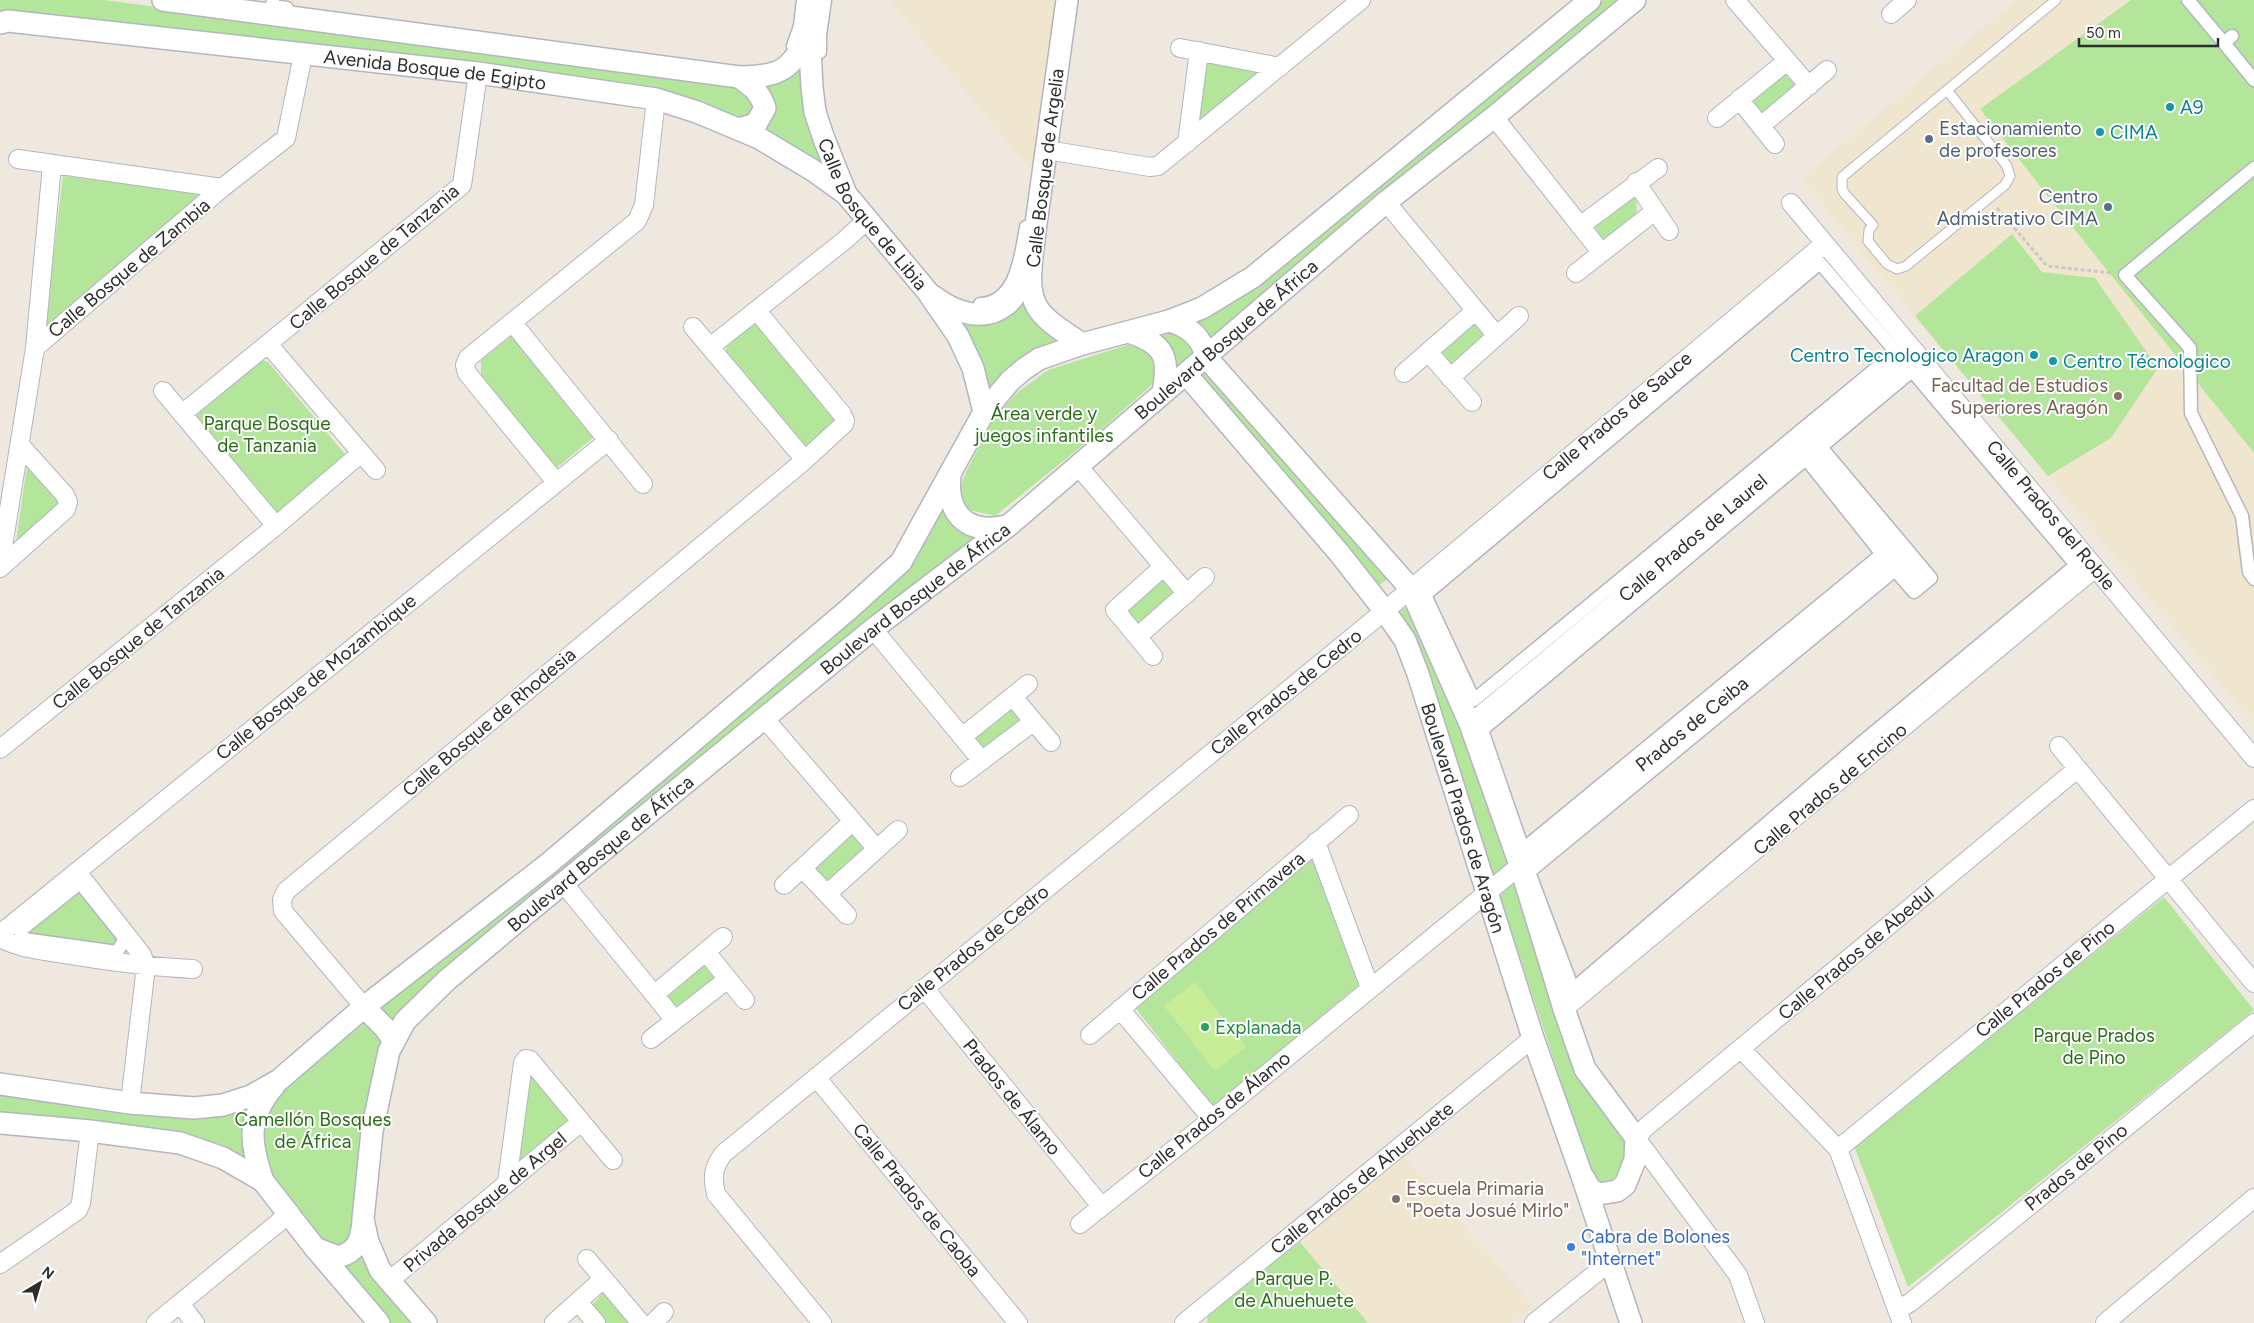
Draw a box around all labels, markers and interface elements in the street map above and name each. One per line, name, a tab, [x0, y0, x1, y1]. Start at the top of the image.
scale bar	[2079, 15, 2218, 47]
text: 50 m	[2086, 24, 2121, 42]
street label: Avenida Bosque de Egipto	[323, 45, 548, 94]
street label: Calle Bosque de Argelia	[1021, 67, 1069, 269]
place label: A9	[2180, 96, 2204, 119]
marker: A9	[2164, 101, 2176, 113]
place label: Estacionamiento de profesores	[1939, 117, 2082, 162]
place label: CIMA	[2110, 121, 2158, 144]
marker: CIMA	[2094, 126, 2106, 138]
marker: Estacionamiento de profesores	[1923, 133, 1935, 145]
street label: Calle Bosque de Libia	[813, 135, 933, 295]
street label: Calle Bosque de Tanzania	[284, 179, 464, 335]
place label: Centro Admistrativo CIMA	[1937, 185, 2098, 230]
street label: Calle Bosque de Zambia	[43, 193, 215, 343]
marker: Centro Admistrativo CIMA	[2102, 201, 2114, 213]
street label: Boulevard Bosque de África	[1130, 254, 1322, 424]
place label: Centro Tecnologico Aragon	[1790, 344, 2024, 367]
street label: Calle Prados de Sauce	[1537, 347, 1697, 485]
marker: Centro Tecnologico Aragon	[2028, 349, 2040, 361]
place label: Centro Técnologico	[2063, 350, 2231, 373]
marker: Centro Técnologico	[2047, 355, 2059, 367]
place label: Facultad de Estudios Superiores Aragón	[1931, 374, 2108, 419]
marker: Facultad de Estudios Superiores Aragón	[2112, 390, 2124, 402]
park label: Área verde y juegos infantiles	[973, 402, 1114, 447]
park label: Parque Bosque de Tanzania	[203, 412, 331, 457]
street label: Calle Prados del Roble	[1982, 435, 2120, 595]
street label: Calle Prados de Laurel	[1614, 469, 1772, 607]
street label: Boulevard Bosque de África	[815, 517, 1014, 679]
street label: Calle Bosque de Tanzania	[47, 562, 229, 714]
street label: Calle Bosque de Mozambique	[211, 589, 421, 765]
street label: Calle Prados de Cedro	[1206, 624, 1366, 760]
street label: Calle Bosque de Rhodesia	[398, 643, 580, 801]
street label: Prados de Ceiba	[1631, 672, 1753, 776]
street label: Boulevard Prados de Aragón	[1416, 700, 1511, 936]
street label: Calle Prados de Encino	[1748, 718, 1912, 860]
street label: Boulevard Bosque de África	[502, 770, 698, 936]
street label: Calle Prados de Primavera	[1127, 847, 1309, 1005]
street label: Calle Prados de Cedro	[893, 880, 1053, 1016]
street label: Calle Prados de Abedul	[1774, 881, 1938, 1025]
street label: Calle Prados de Pino	[1971, 916, 2119, 1042]
place label: Explanada	[1215, 1016, 1302, 1039]
marker: Explanada	[1199, 1021, 1211, 1033]
park label: Parque Prados de Pino	[2033, 1024, 2155, 1069]
street label: Prados de Álamo	[958, 1034, 1066, 1160]
street label: Calle Prados de Álamo	[1133, 1046, 1295, 1184]
street label: Calle Prados de Ahuehuete	[1266, 1097, 1458, 1259]
park label: Camellón Bosques de África	[235, 1108, 392, 1153]
street label: Prados de Pino	[2020, 1118, 2132, 1216]
street label: Calle Prados de Caoba	[848, 1119, 986, 1281]
street label: Privada Bosque de Argel	[399, 1127, 571, 1277]
place label: Escuela Primaria "Poeta Josué Mirlo"	[1406, 1177, 1569, 1222]
marker: Escuela Primaria "Poeta Josué Mirlo"	[1390, 1193, 1402, 1205]
place label: Cabra de Bolones "Internet"	[1581, 1225, 1730, 1270]
marker: Cabra de Bolones "Internet"	[1565, 1241, 1577, 1253]
north arrow	[15, 1258, 65, 1308]
text: N	[38, 1263, 57, 1283]
park label: Parque P. de Ahuehuete	[1234, 1267, 1354, 1312]

